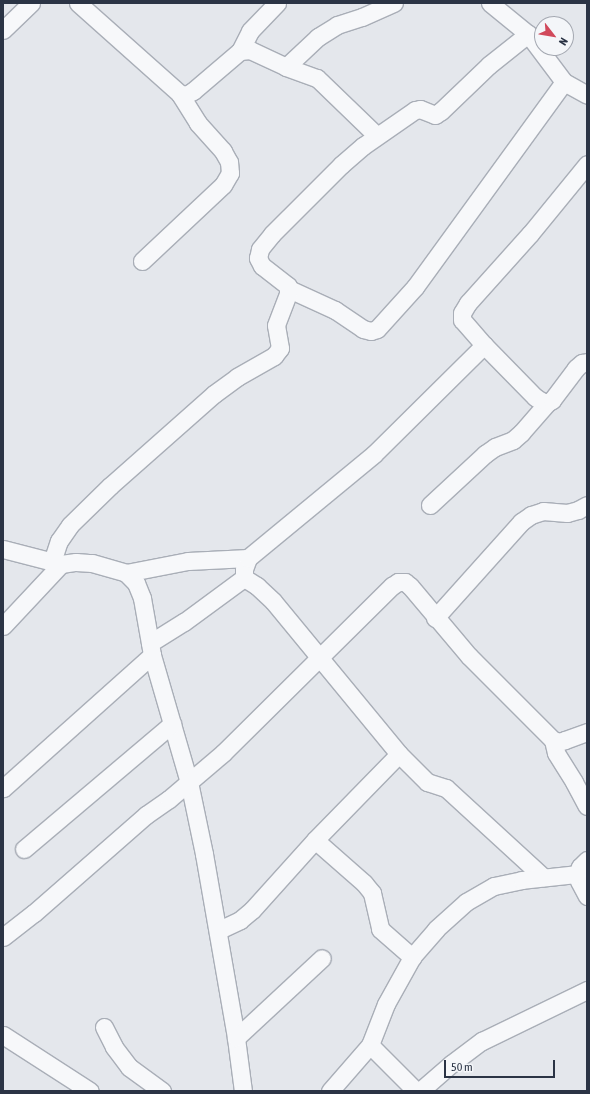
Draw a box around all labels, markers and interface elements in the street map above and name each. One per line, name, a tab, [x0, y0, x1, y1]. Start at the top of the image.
north arrow	[534, 16, 574, 56]
text: N	[557, 36, 570, 48]
scale bar	[446, 1052, 557, 1078]
text: 50 m	[451, 1060, 473, 1074]

